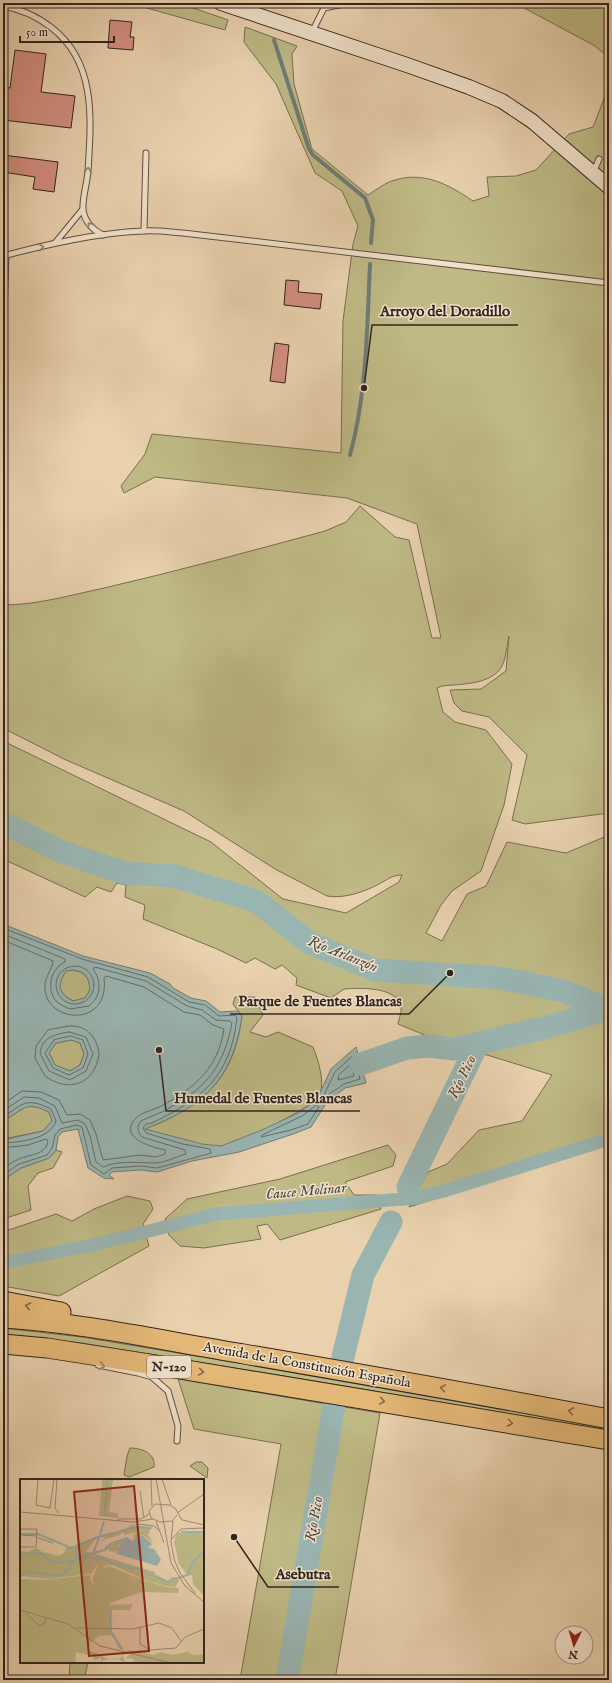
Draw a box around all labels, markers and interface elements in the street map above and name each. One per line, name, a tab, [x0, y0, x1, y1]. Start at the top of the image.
scale bar	[20, 18, 114, 44]
text: 50 m	[26, 25, 48, 40]
one-way arrow	[83, 167, 92, 173]
one-way arrow	[88, 222, 95, 230]
one-way arrow	[38, 243, 44, 251]
callout: Arroyo del Doradillo	[372, 298, 518, 325]
text: Arroyo del Doradillo	[379, 302, 510, 321]
water label: Río Arlanzón	[305, 931, 381, 977]
callout: Parque de Fuentes Blancas	[230, 987, 409, 1014]
text: Parque de Fuentes Blancas	[238, 992, 402, 1011]
water label: Río Pico	[443, 1052, 481, 1102]
callout: Humedal de Fuentes Blancas	[166, 1084, 360, 1111]
text: Humedal de Fuentes Blancas	[174, 1089, 353, 1108]
water label: Cauce Molinar	[265, 1178, 348, 1204]
one-way arrow	[25, 1302, 31, 1310]
street label: Avenida de la Constitución Española	[201, 1338, 413, 1392]
road number: N-120	[147, 1356, 191, 1378]
one-way arrow	[99, 1361, 105, 1370]
one-way arrow	[198, 1367, 204, 1376]
one-way arrow	[440, 1384, 446, 1393]
one-way arrow	[379, 1396, 385, 1405]
one-way arrow	[568, 1408, 574, 1416]
one-way arrow	[507, 1418, 513, 1427]
inset map	[20, 1479, 204, 1663]
water label: Río Pico	[301, 1495, 327, 1543]
callout: Asebutra	[268, 1560, 339, 1587]
text: Asebutra	[274, 1565, 331, 1584]
north arrow	[554, 1625, 594, 1665]
text: N	[567, 1647, 580, 1661]

